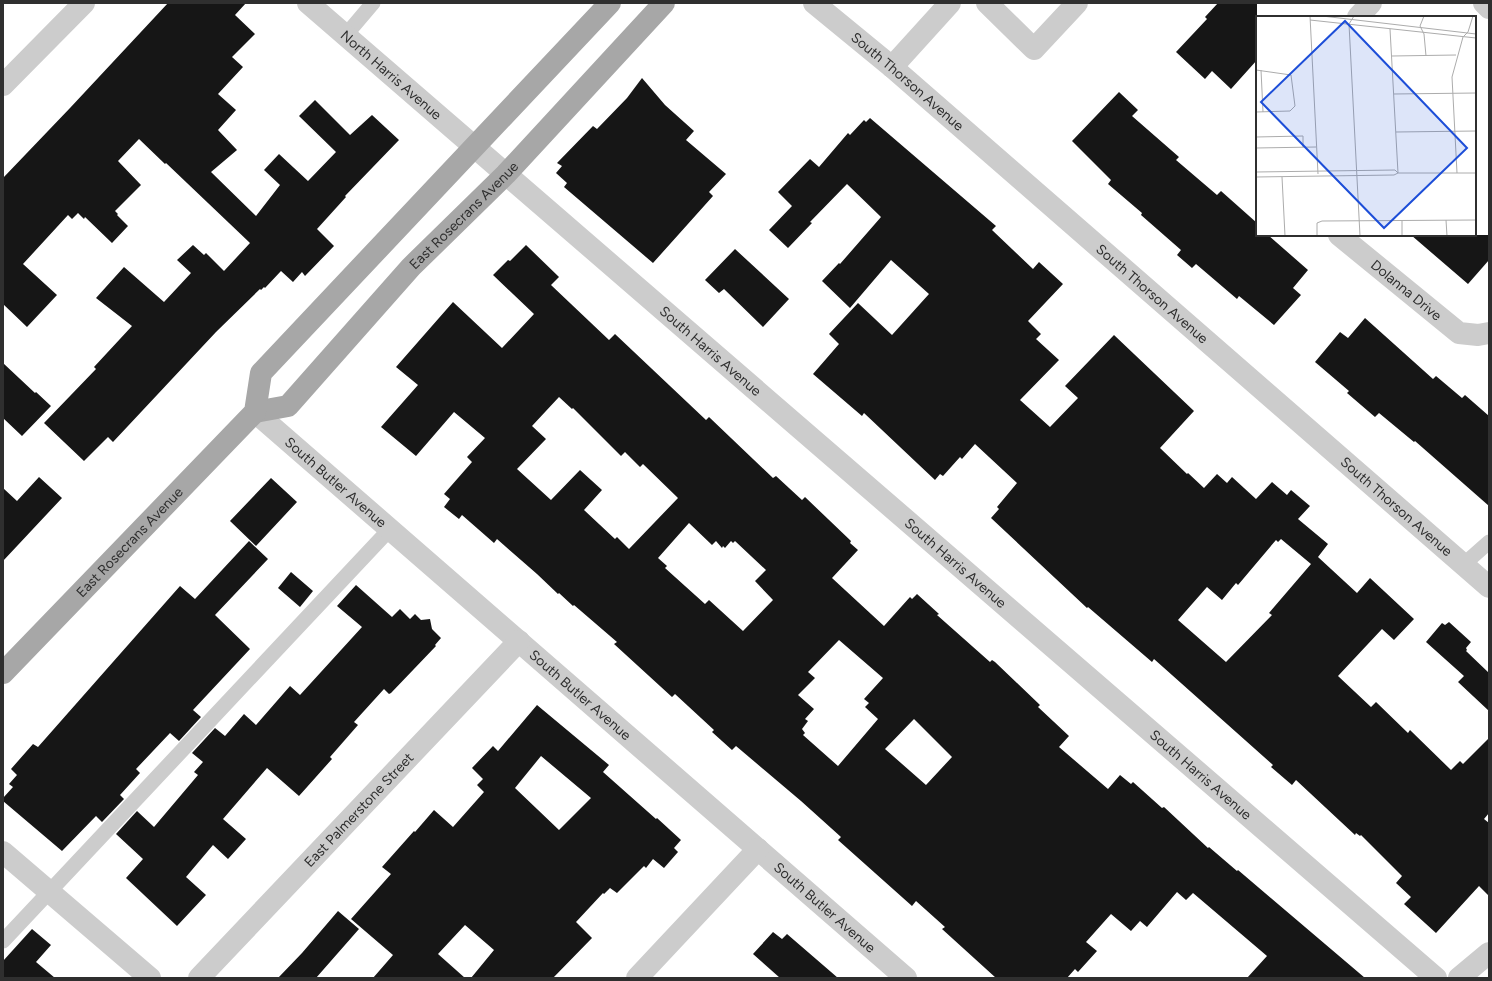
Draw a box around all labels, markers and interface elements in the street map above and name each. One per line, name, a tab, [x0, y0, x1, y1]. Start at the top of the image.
inset map	[1256, 16, 1476, 236]
street label: North Harris Avenue	[337, 27, 445, 124]
street label: South Thorson Avenue	[847, 29, 967, 135]
street label: East Rosecrans Avenue	[406, 158, 522, 273]
street label: South Thorson Avenue	[1092, 241, 1212, 348]
street label: Dolanna Drive	[1367, 256, 1445, 325]
street label: South Harris Avenue	[656, 303, 765, 400]
street label: South Butler Avenue	[281, 434, 390, 532]
street label: South Thorson Avenue	[1337, 454, 1456, 560]
street label: East Rosecrans Avenue	[73, 484, 187, 601]
street label: South Harris Avenue	[901, 515, 1010, 612]
street label: South Butler Avenue	[526, 646, 634, 744]
street label: South Harris Avenue	[1146, 726, 1255, 824]
street label: East Palmerstone Street	[301, 749, 417, 871]
street label: South Butler Avenue	[770, 859, 879, 957]

